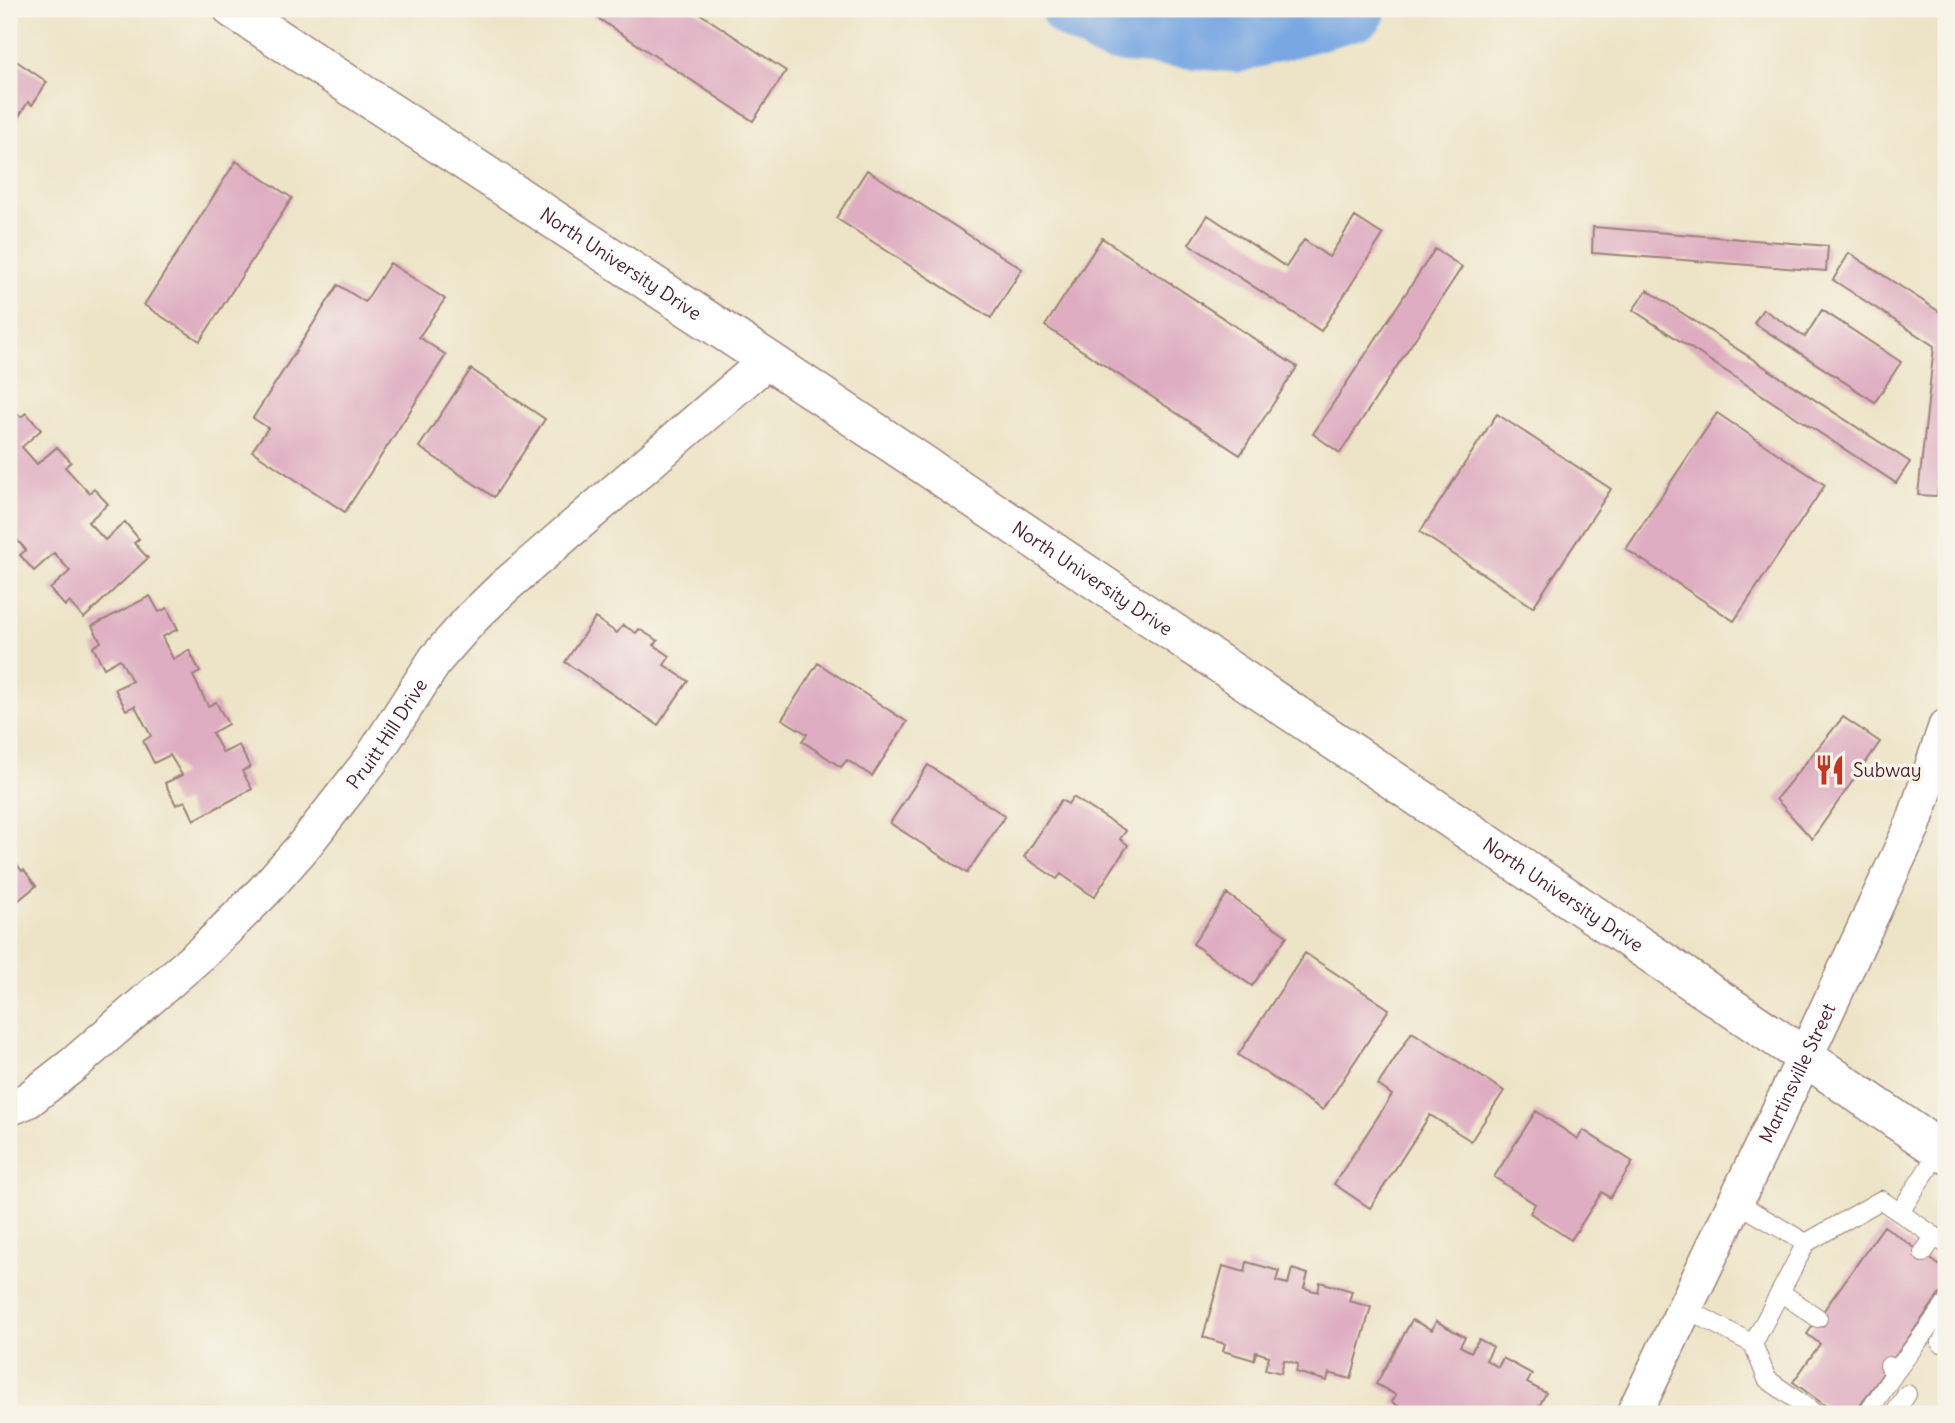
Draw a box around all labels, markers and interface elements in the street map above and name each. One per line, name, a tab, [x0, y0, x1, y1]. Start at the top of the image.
street label: North University Drive	[536, 202, 706, 325]
street label: North University Drive	[1008, 516, 1177, 641]
street label: Pruitt Hill Drive	[341, 674, 432, 794]
restaurant icon: Subway	[1813, 753, 1847, 787]
place label: Subway	[1853, 758, 1922, 782]
street label: North University Drive	[1478, 832, 1648, 957]
street label: Martinsville Street	[1754, 999, 1840, 1147]

